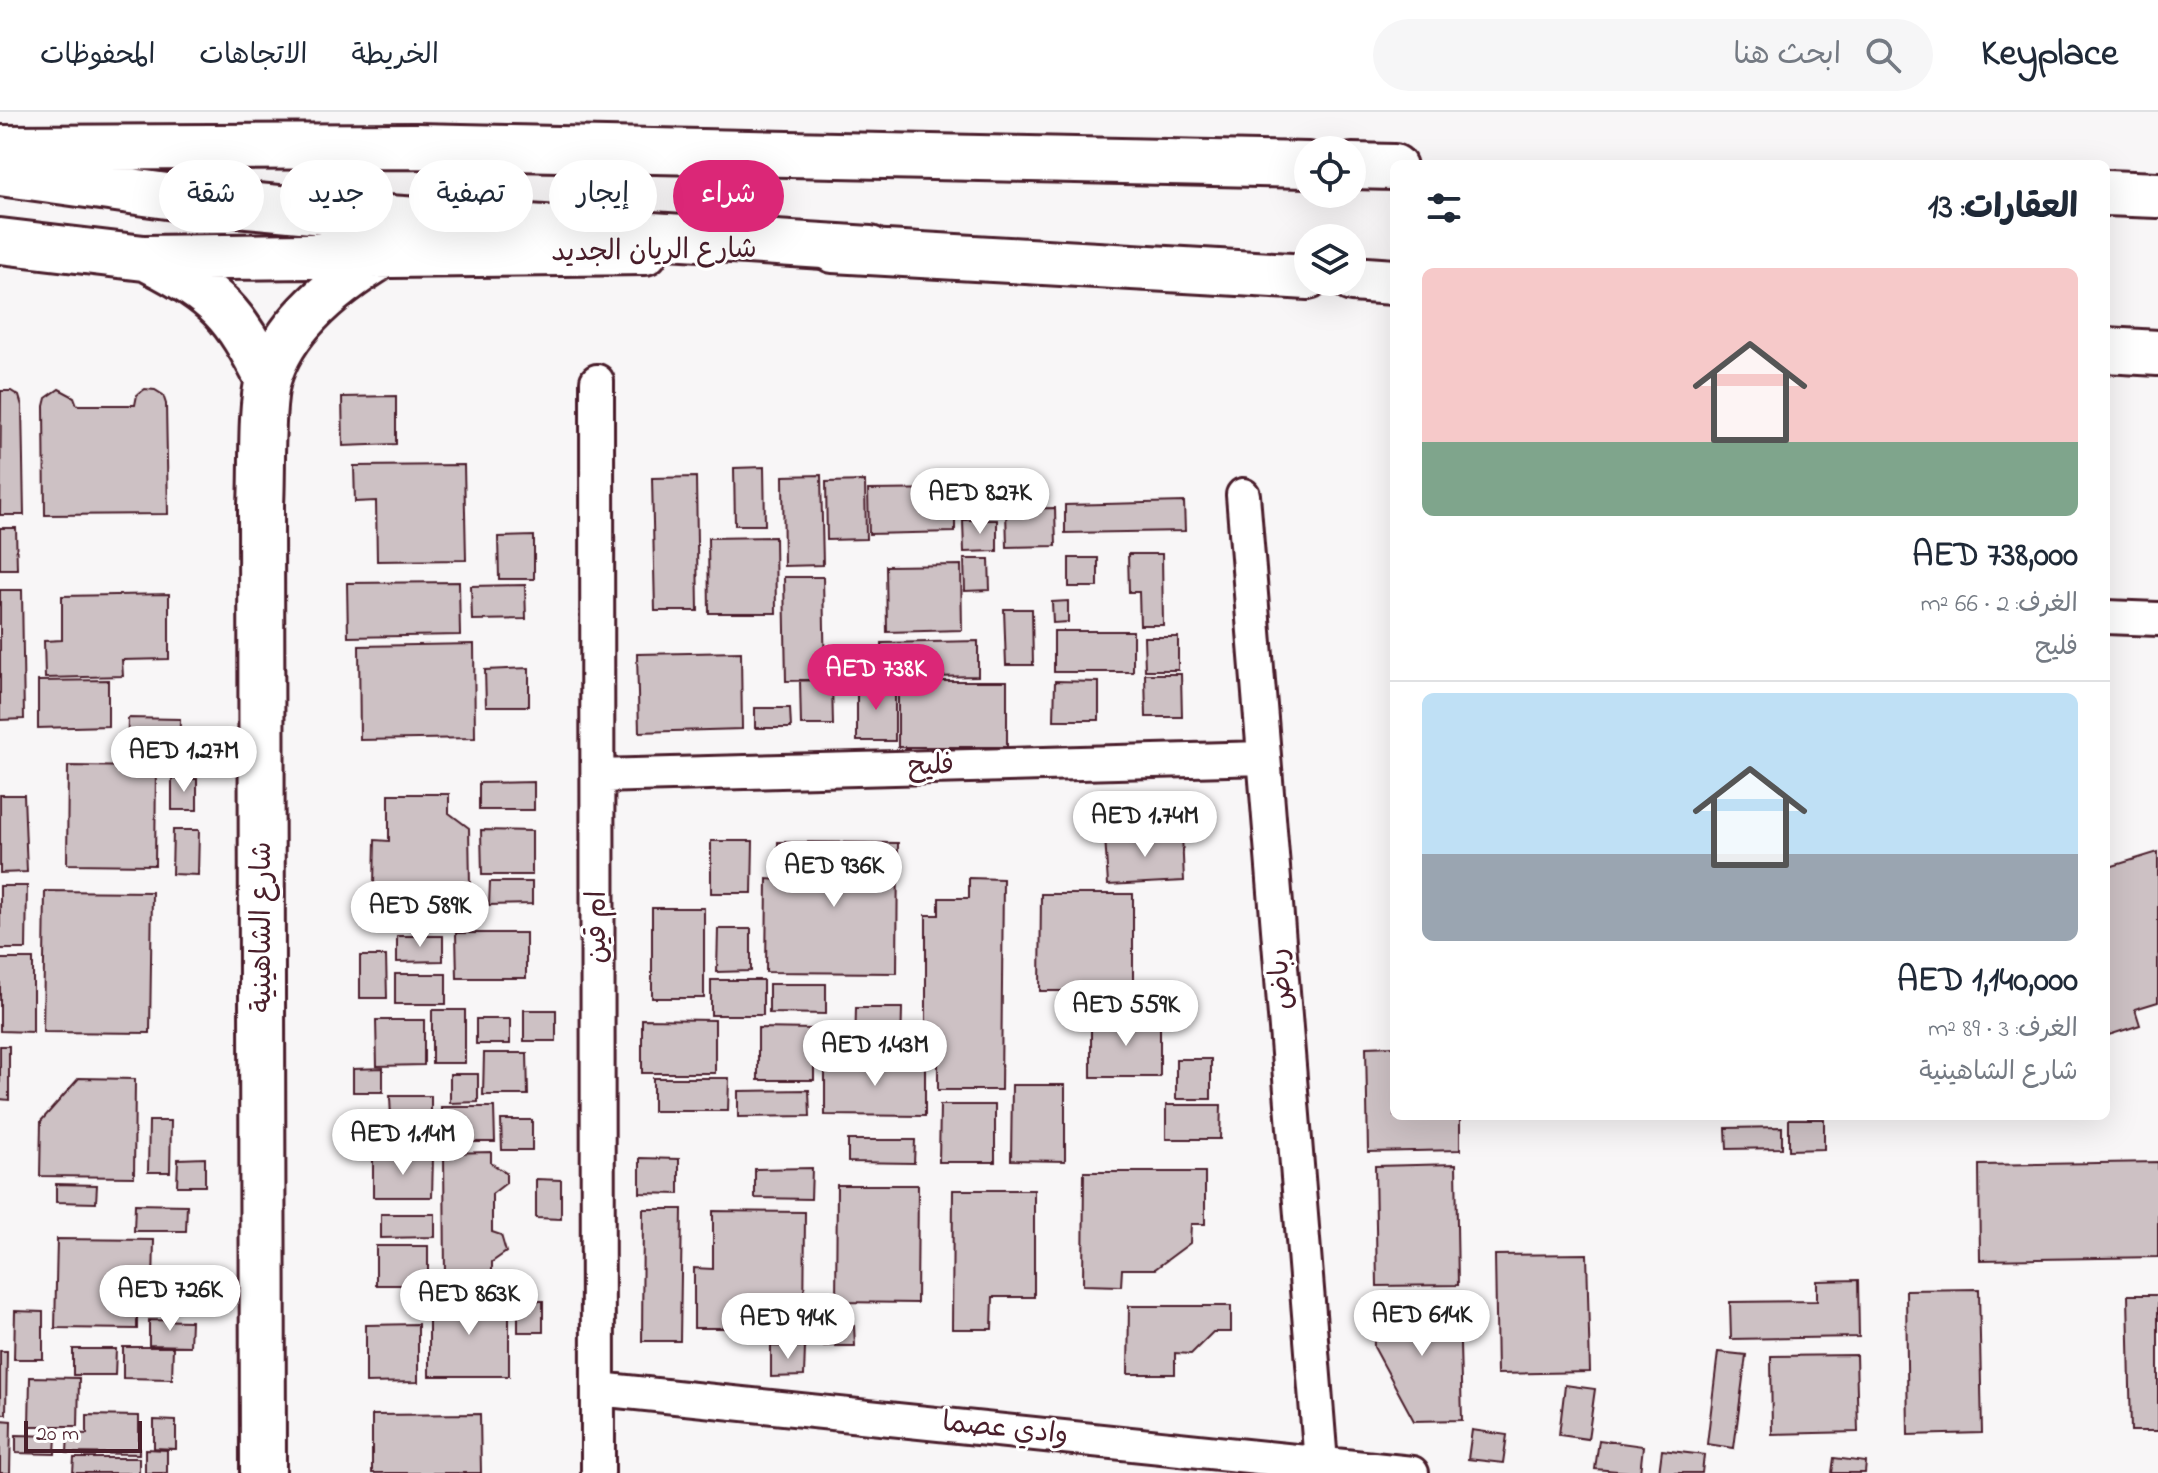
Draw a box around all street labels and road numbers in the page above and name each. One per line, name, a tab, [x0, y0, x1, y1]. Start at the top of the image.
street label: شارع الريان الجديد	[551, 230, 757, 274]
street label: فليح	[908, 746, 954, 788]
street label: شارع الشاهينية	[243, 841, 284, 1013]
street label: ام قين	[578, 891, 619, 963]
street label: رباض	[1259, 946, 1305, 1012]
street label: وادي عصما	[940, 1403, 1070, 1457]

